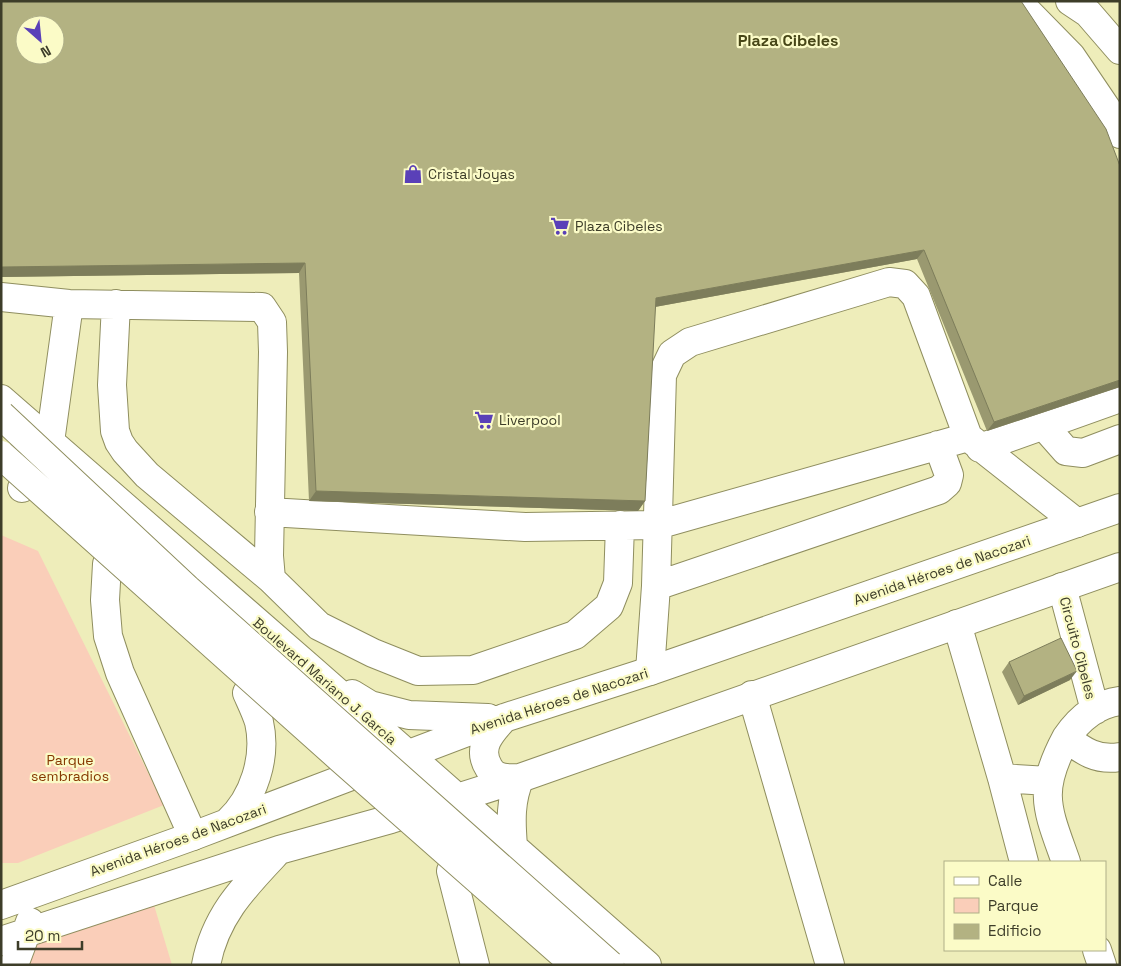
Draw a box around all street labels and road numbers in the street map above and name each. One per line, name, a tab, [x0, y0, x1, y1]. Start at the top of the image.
street label: Avenida Héroes de Nacozari	[851, 531, 1033, 609]
street label: Circuito Cibeles	[1056, 595, 1100, 701]
street label: Boulevard Mariano J. García	[249, 614, 401, 748]
street label: Avenida Héroes de Nacozari	[468, 664, 650, 738]
street label: Avenida Héroes de Nacozari	[88, 800, 268, 880]

